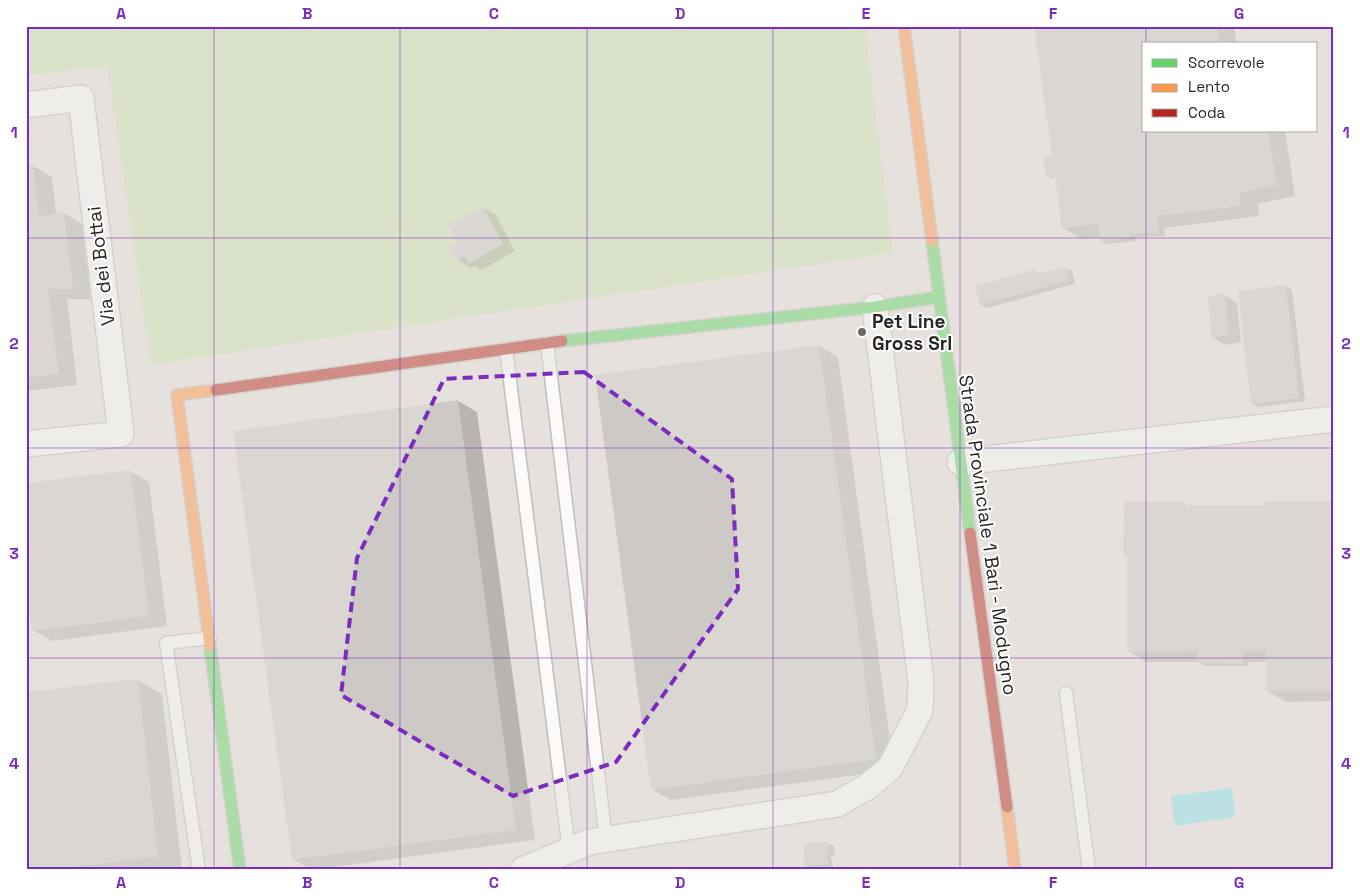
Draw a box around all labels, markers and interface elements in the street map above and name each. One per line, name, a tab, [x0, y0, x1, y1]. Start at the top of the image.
text: A	[116, 3, 126, 24]
text: B	[302, 3, 312, 24]
text: C	[489, 3, 499, 24]
text: D	[675, 3, 685, 24]
text: E	[862, 3, 871, 24]
text: F	[1049, 3, 1058, 24]
text: G	[1234, 3, 1244, 24]
legend	[1142, 42, 1318, 132]
text: Scorrevole	[1188, 53, 1265, 72]
text: Lento	[1188, 77, 1230, 96]
text: Coda	[1188, 103, 1226, 122]
text: 1	[10, 122, 18, 143]
text: 1	[1342, 122, 1350, 143]
street label: Via dei Bottai	[81, 205, 121, 327]
place label: Pet Line Gross Srl	[872, 309, 952, 356]
marker: Pet Line Gross Srl	[856, 326, 868, 338]
text: 2	[9, 333, 19, 354]
text: 2	[1341, 333, 1351, 354]
street label: Strada Provinciale 1 Bari - Modugno	[953, 373, 1023, 697]
text: 3	[9, 543, 19, 564]
text: 3	[1341, 543, 1351, 564]
text: 4	[9, 753, 19, 774]
text: 4	[1341, 753, 1351, 774]
text: A	[116, 872, 126, 893]
text: B	[302, 872, 312, 893]
text: C	[489, 872, 499, 893]
text: D	[675, 872, 685, 893]
text: E	[862, 872, 871, 893]
text: F	[1049, 872, 1058, 893]
text: G	[1234, 872, 1244, 893]

